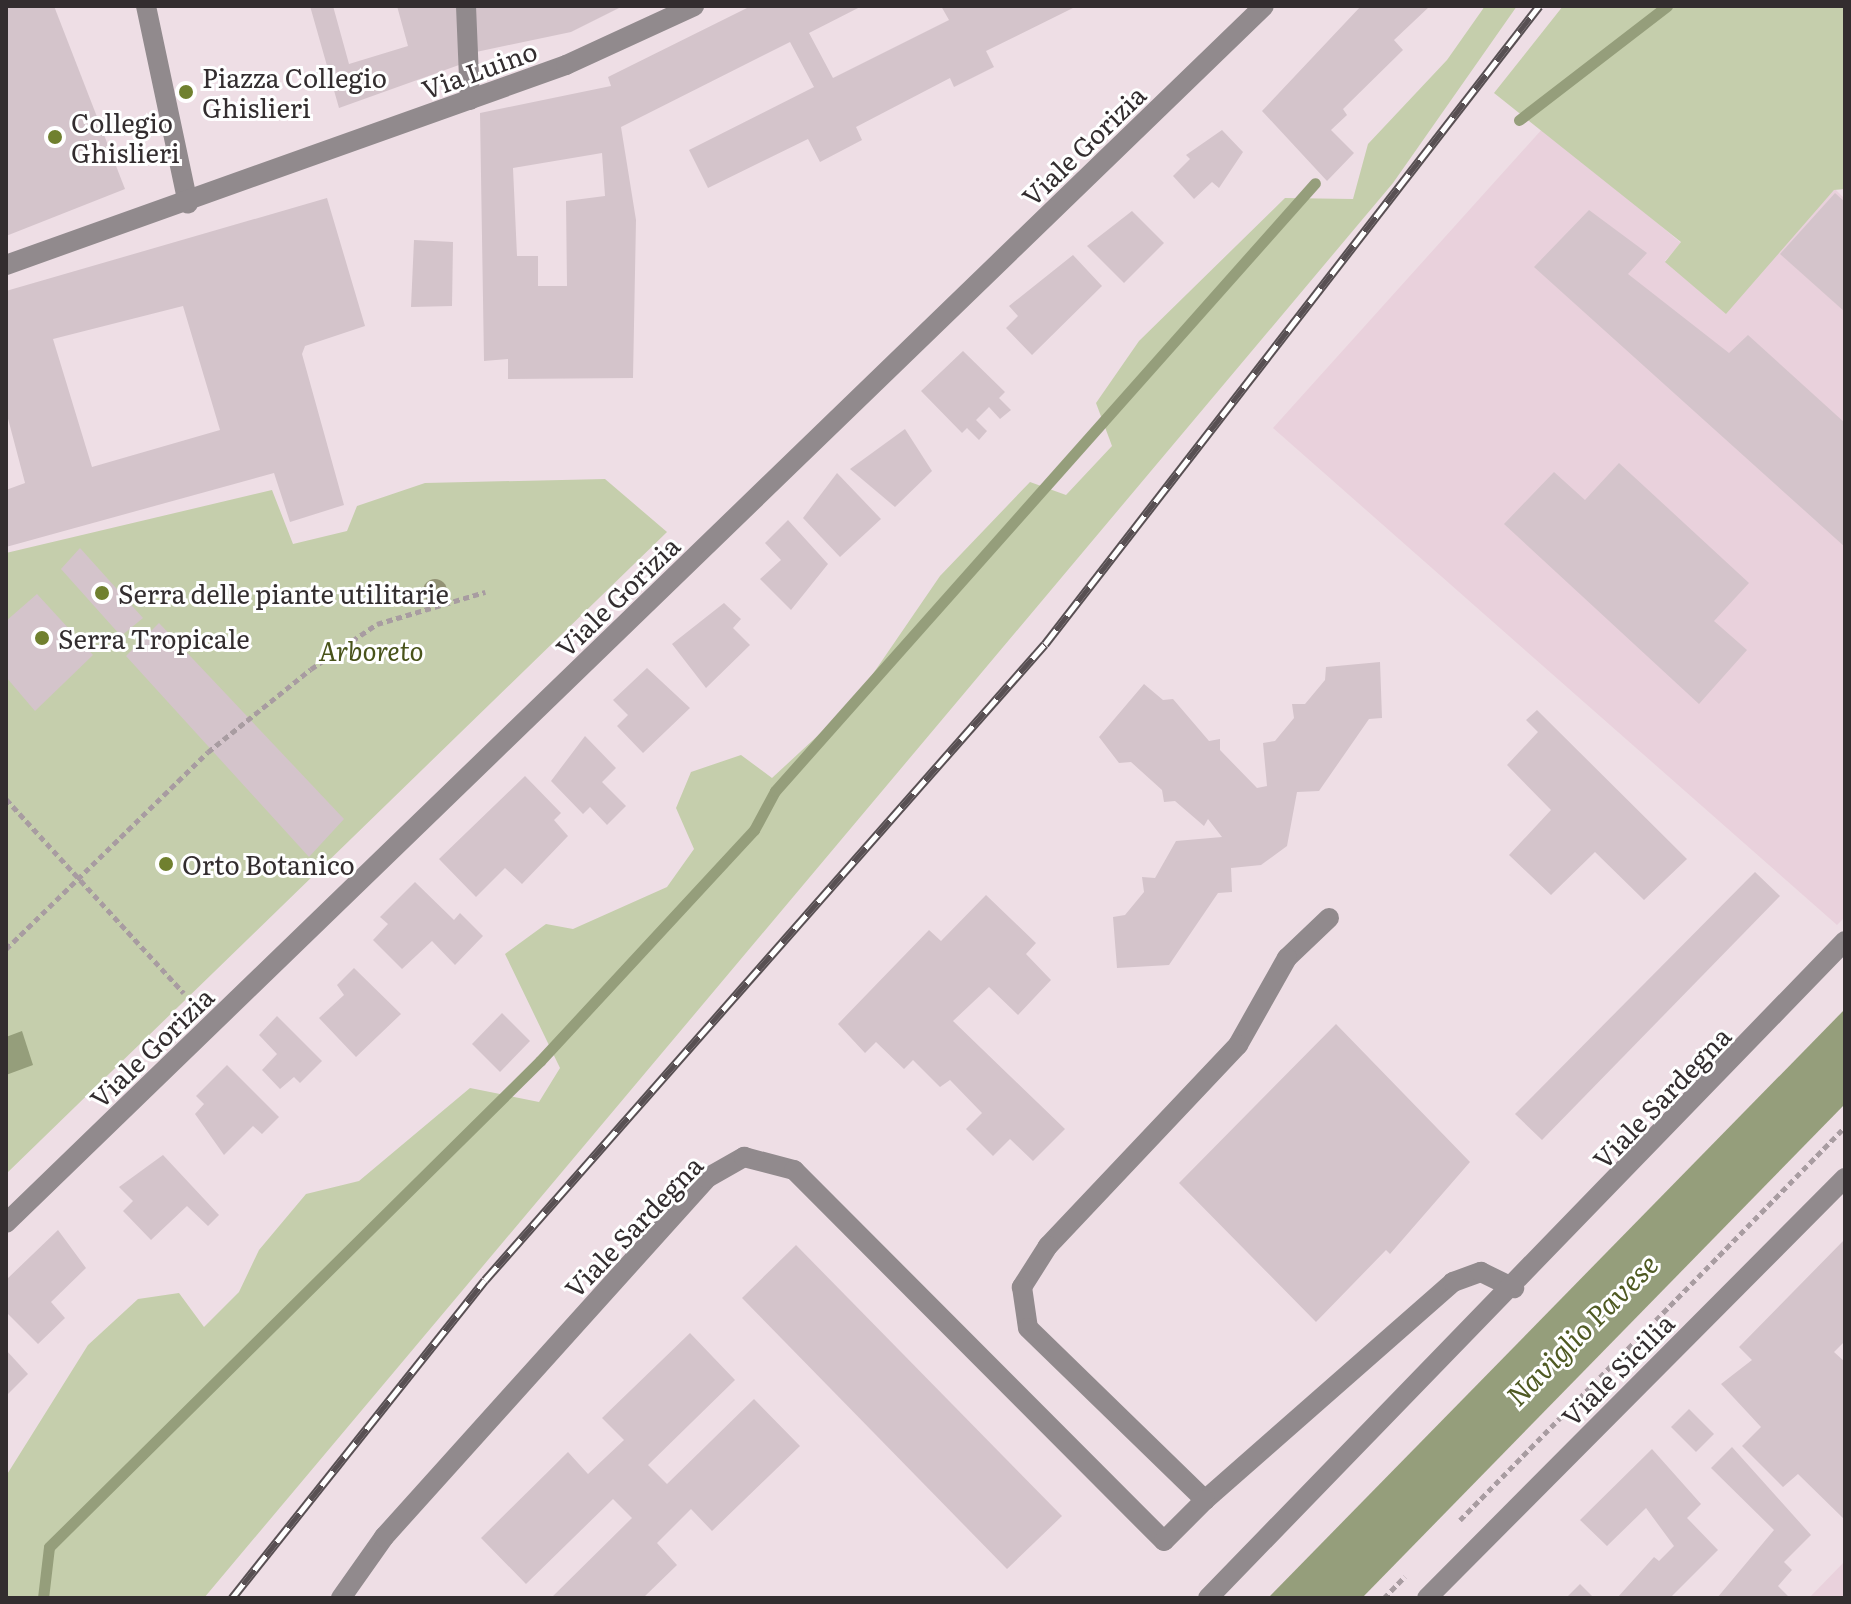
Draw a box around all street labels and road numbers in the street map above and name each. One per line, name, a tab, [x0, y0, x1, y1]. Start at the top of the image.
street label: Via Luino	[417, 34, 541, 104]
street label: Viale Gorizia	[1015, 78, 1151, 212]
street label: Viale Gorizia	[549, 529, 685, 663]
street label: Viale Gorizia	[83, 980, 219, 1114]
street label: Viale Sardegna	[1586, 1020, 1736, 1174]
street label: Viale Sardegna	[558, 1149, 708, 1303]
street label: Viale Sicilia	[1554, 1306, 1680, 1432]

